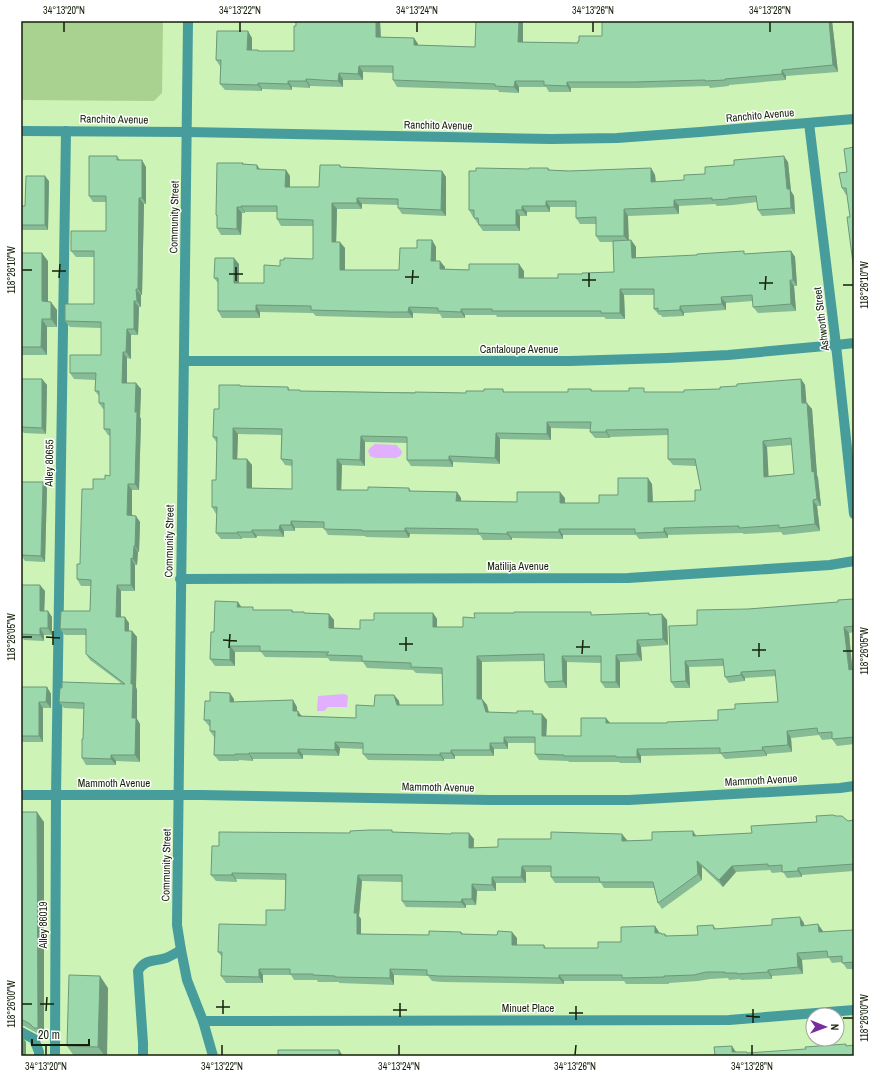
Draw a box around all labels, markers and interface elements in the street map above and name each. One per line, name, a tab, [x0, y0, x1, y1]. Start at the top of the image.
text: 34°13'20"N	[43, 4, 85, 17]
text: 34°13'22"N	[219, 4, 261, 17]
text: 34°13'24"N	[396, 4, 438, 17]
text: 34°13'26"N	[572, 4, 614, 17]
text: 34°13'28"N	[749, 4, 791, 17]
street label: Ranchito Avenue	[725, 105, 795, 125]
street label: Ranchito Avenue	[80, 111, 148, 127]
street label: Ranchito Avenue	[404, 117, 472, 133]
street label: Community Street	[166, 180, 182, 253]
text: 118°26'10"W	[5, 246, 18, 294]
text: 118°26'10"W	[858, 261, 871, 309]
street label: Ashworth Street	[810, 286, 832, 353]
street label: Cantaloupe Avenue	[480, 342, 558, 356]
street label: Alley 80655	[42, 439, 56, 488]
street label: Community Street	[161, 504, 177, 577]
street label: Matilija Avenue	[487, 559, 549, 573]
text: 118°26'05"W	[5, 613, 18, 661]
text: 118°26'05"W	[858, 627, 871, 675]
street label: Mammoth Avenue	[724, 771, 798, 789]
street label: Mammoth Avenue	[78, 776, 150, 790]
street label: Mammoth Avenue	[402, 779, 474, 795]
street label: Community Street	[158, 828, 174, 901]
street label: Alley 86019	[36, 901, 50, 950]
text: 118°26'00"W	[5, 980, 18, 1028]
text: 118°26'00"W	[858, 994, 871, 1042]
street label: Minuet Place	[502, 1001, 554, 1015]
north arrow	[805, 1007, 845, 1047]
scale bar	[32, 1021, 89, 1047]
text: N	[828, 1024, 842, 1031]
text: 20 m	[38, 1027, 60, 1043]
text: 34°13'20"N	[25, 1060, 67, 1073]
text: 34°13'22"N	[201, 1060, 243, 1073]
text: 34°13'24"N	[378, 1060, 420, 1073]
text: 34°13'26"N	[554, 1060, 596, 1073]
text: 34°13'28"N	[731, 1060, 773, 1073]

